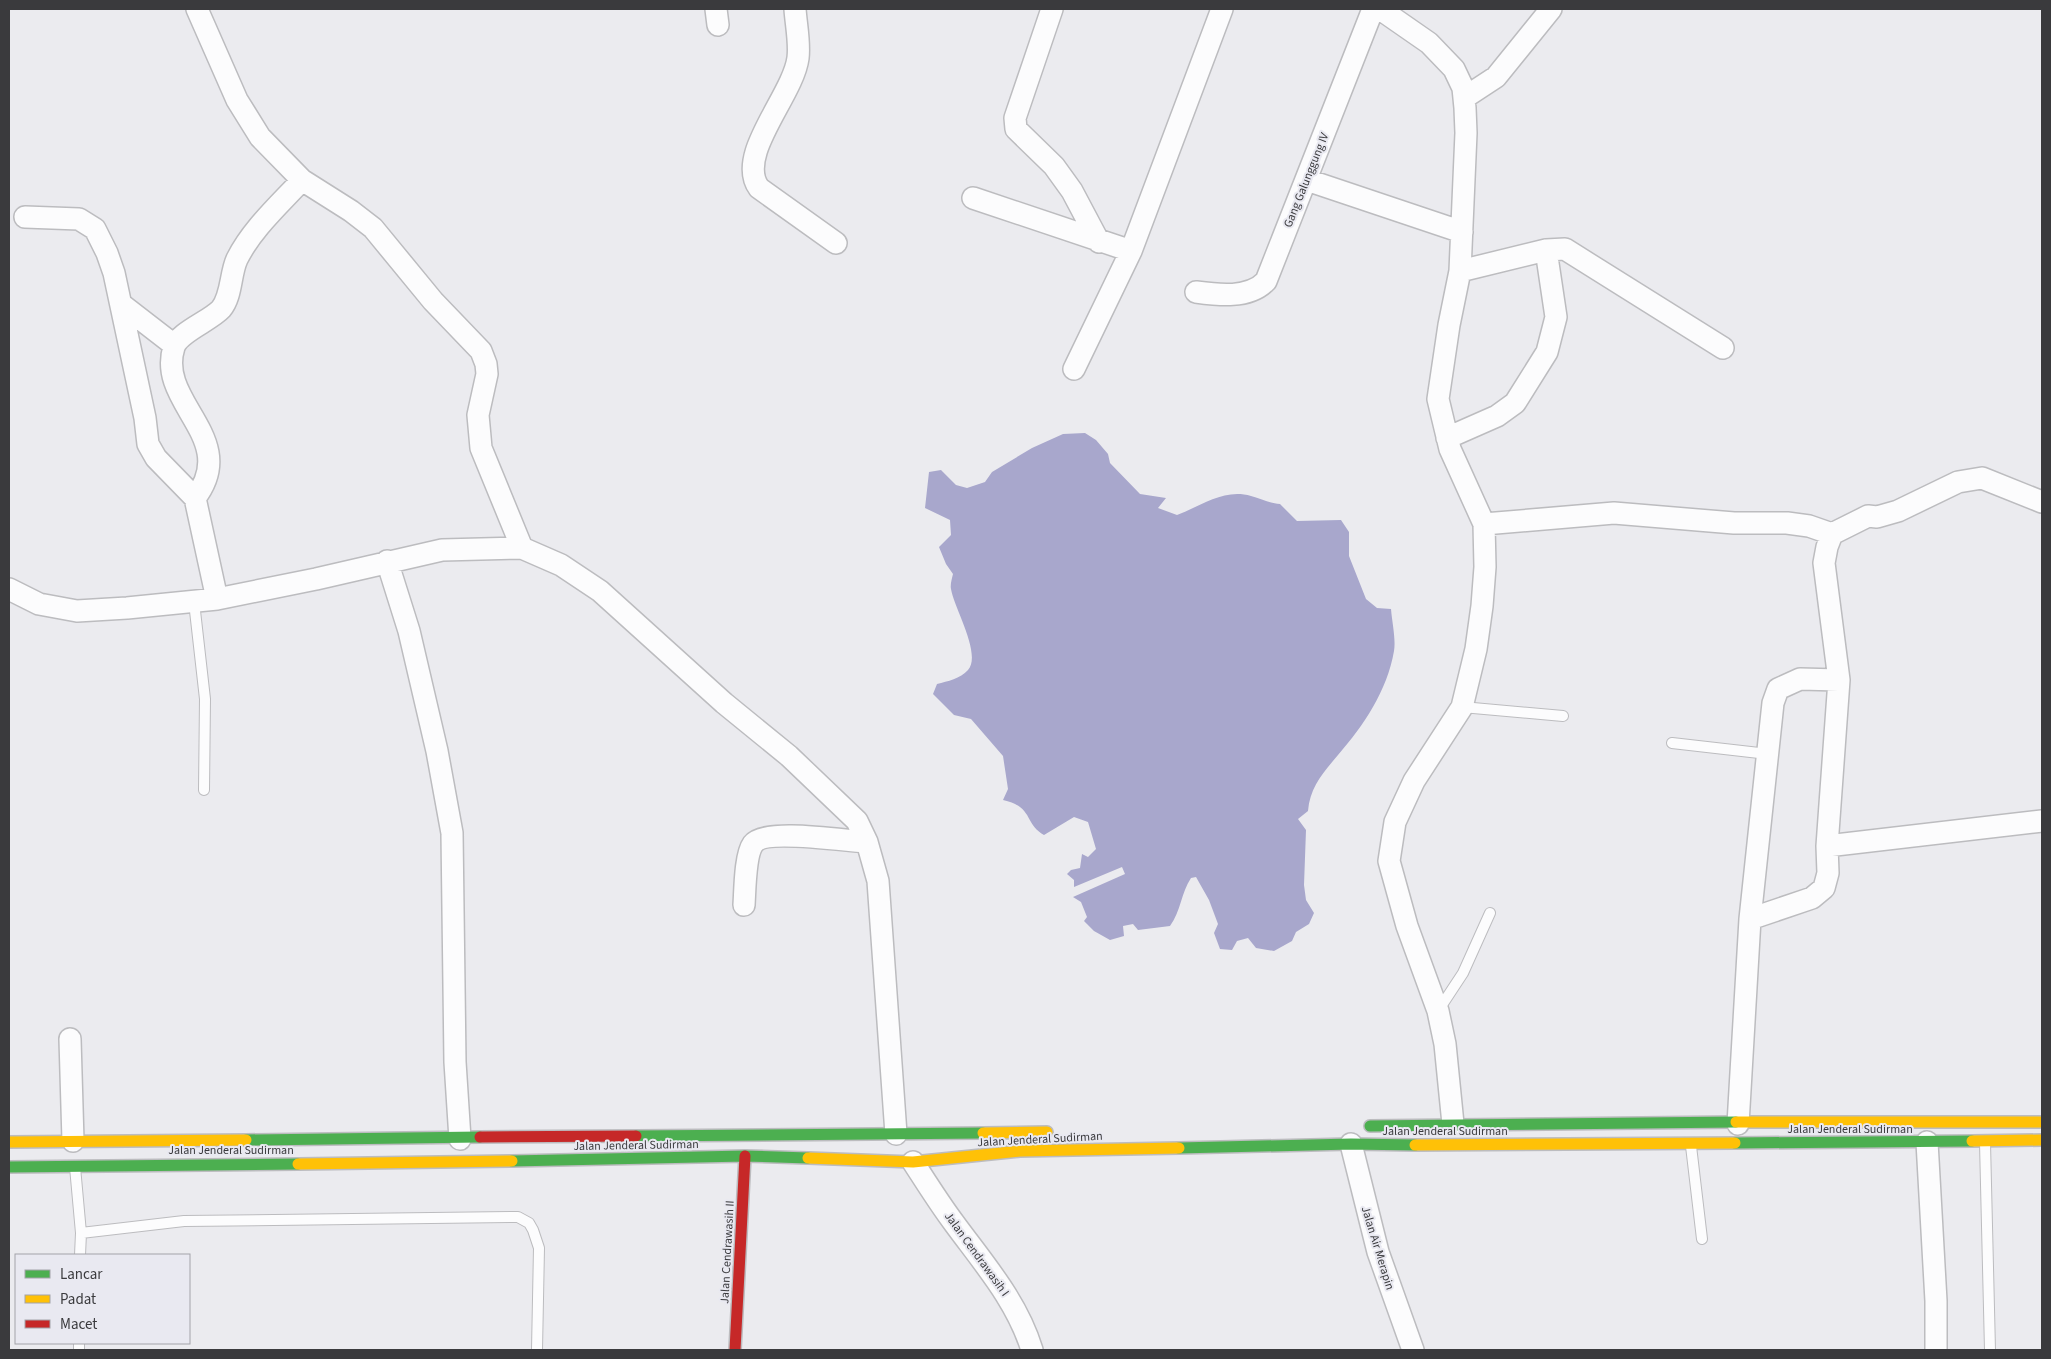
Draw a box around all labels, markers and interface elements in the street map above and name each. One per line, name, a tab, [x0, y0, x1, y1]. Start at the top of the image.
street label: Gang Galunggung IV	[1280, 129, 1334, 230]
street label: Jalan Jenderal Sudirman	[1787, 1121, 1913, 1138]
street label: Jalan Jenderal Sudirman	[1382, 1123, 1508, 1140]
street label: Jalan Jenderal Sudirman	[977, 1128, 1103, 1151]
street label: Jalan Jenderal Sudirman	[573, 1136, 699, 1155]
street label: Jalan Jenderal Sudirman	[168, 1142, 294, 1159]
street label: Jalan Cendrawasih II	[716, 1200, 739, 1304]
street label: Jalan Air Merapin	[1357, 1204, 1398, 1292]
street label: Jalan Cendrawasih I	[940, 1209, 1013, 1300]
legend	[15, 1254, 190, 1344]
text: Lancar	[60, 1264, 103, 1285]
text: Padat	[60, 1289, 96, 1310]
text: Macet	[60, 1314, 97, 1335]

